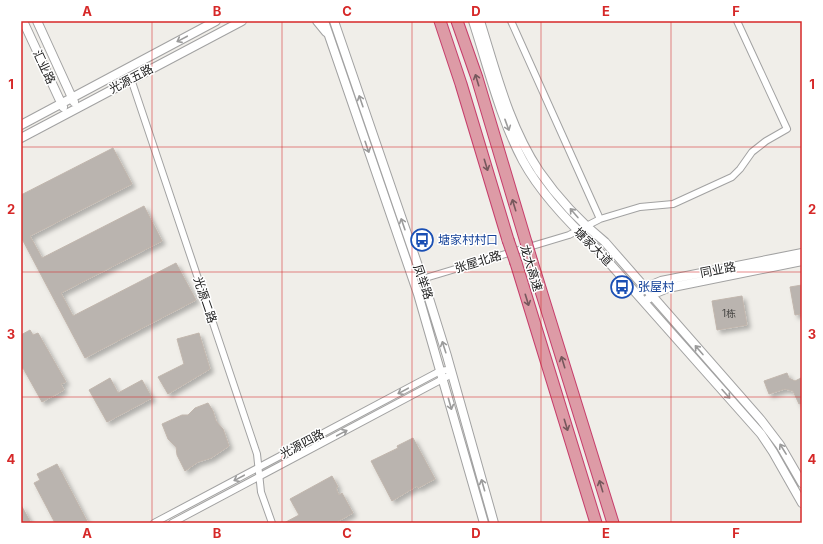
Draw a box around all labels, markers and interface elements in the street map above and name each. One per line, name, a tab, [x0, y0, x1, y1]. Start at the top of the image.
text: A	[82, 3, 92, 19]
text: B	[213, 3, 222, 19]
text: C	[342, 3, 352, 19]
text: D	[471, 3, 481, 19]
text: E	[602, 3, 610, 19]
text: F	[732, 3, 740, 19]
one-way arrow	[176, 36, 188, 44]
street label: 汇业路	[30, 47, 59, 86]
street label: 光源五路	[106, 61, 155, 96]
one-way arrow	[473, 74, 480, 87]
text: 1	[8, 76, 14, 92]
text: 1	[809, 76, 815, 92]
one-way arrow	[357, 94, 364, 107]
one-way arrow	[503, 118, 511, 130]
one-way arrow	[364, 140, 372, 152]
one-way arrow	[483, 158, 490, 171]
one-way arrow	[510, 198, 517, 211]
text: 2	[7, 201, 15, 217]
text: 2	[808, 201, 816, 217]
one-way arrow	[569, 208, 578, 218]
one-way arrow	[399, 217, 406, 230]
street label: 塘家大道	[571, 224, 616, 269]
bus stop icon: 塘家村村口	[409, 227, 435, 253]
place label: 塘家村村口	[438, 232, 498, 247]
street label: 龙大高速	[517, 243, 546, 293]
street label: 张屋北路	[453, 247, 503, 276]
street label: 同业路	[699, 259, 737, 280]
street label: 凤举路	[411, 262, 436, 301]
bus stop icon: 张屋村	[609, 274, 635, 300]
street label: 光源二路	[191, 275, 220, 325]
place label: 张屋村	[638, 279, 675, 294]
one-way arrow	[524, 294, 531, 307]
house number: 1栋	[722, 307, 736, 319]
text: 3	[7, 326, 15, 342]
text: 3	[808, 326, 816, 342]
one-way arrow	[440, 341, 447, 354]
one-way arrow	[695, 344, 704, 355]
one-way arrow	[559, 355, 566, 368]
one-way arrow	[397, 387, 409, 395]
one-way arrow	[721, 389, 731, 399]
one-way arrow	[447, 397, 454, 410]
one-way arrow	[562, 418, 570, 430]
street label: 光源四路	[277, 426, 326, 461]
one-way arrow	[336, 428, 348, 436]
one-way arrow	[778, 443, 786, 455]
text: 4	[7, 451, 16, 467]
text: 4	[808, 451, 817, 467]
one-way arrow	[233, 475, 245, 482]
one-way arrow	[479, 479, 486, 492]
one-way arrow	[597, 479, 604, 492]
text: A	[82, 525, 92, 541]
text: B	[213, 525, 222, 541]
text: C	[342, 525, 352, 541]
text: D	[471, 525, 481, 541]
text: E	[602, 525, 610, 541]
text: F	[732, 525, 740, 541]

